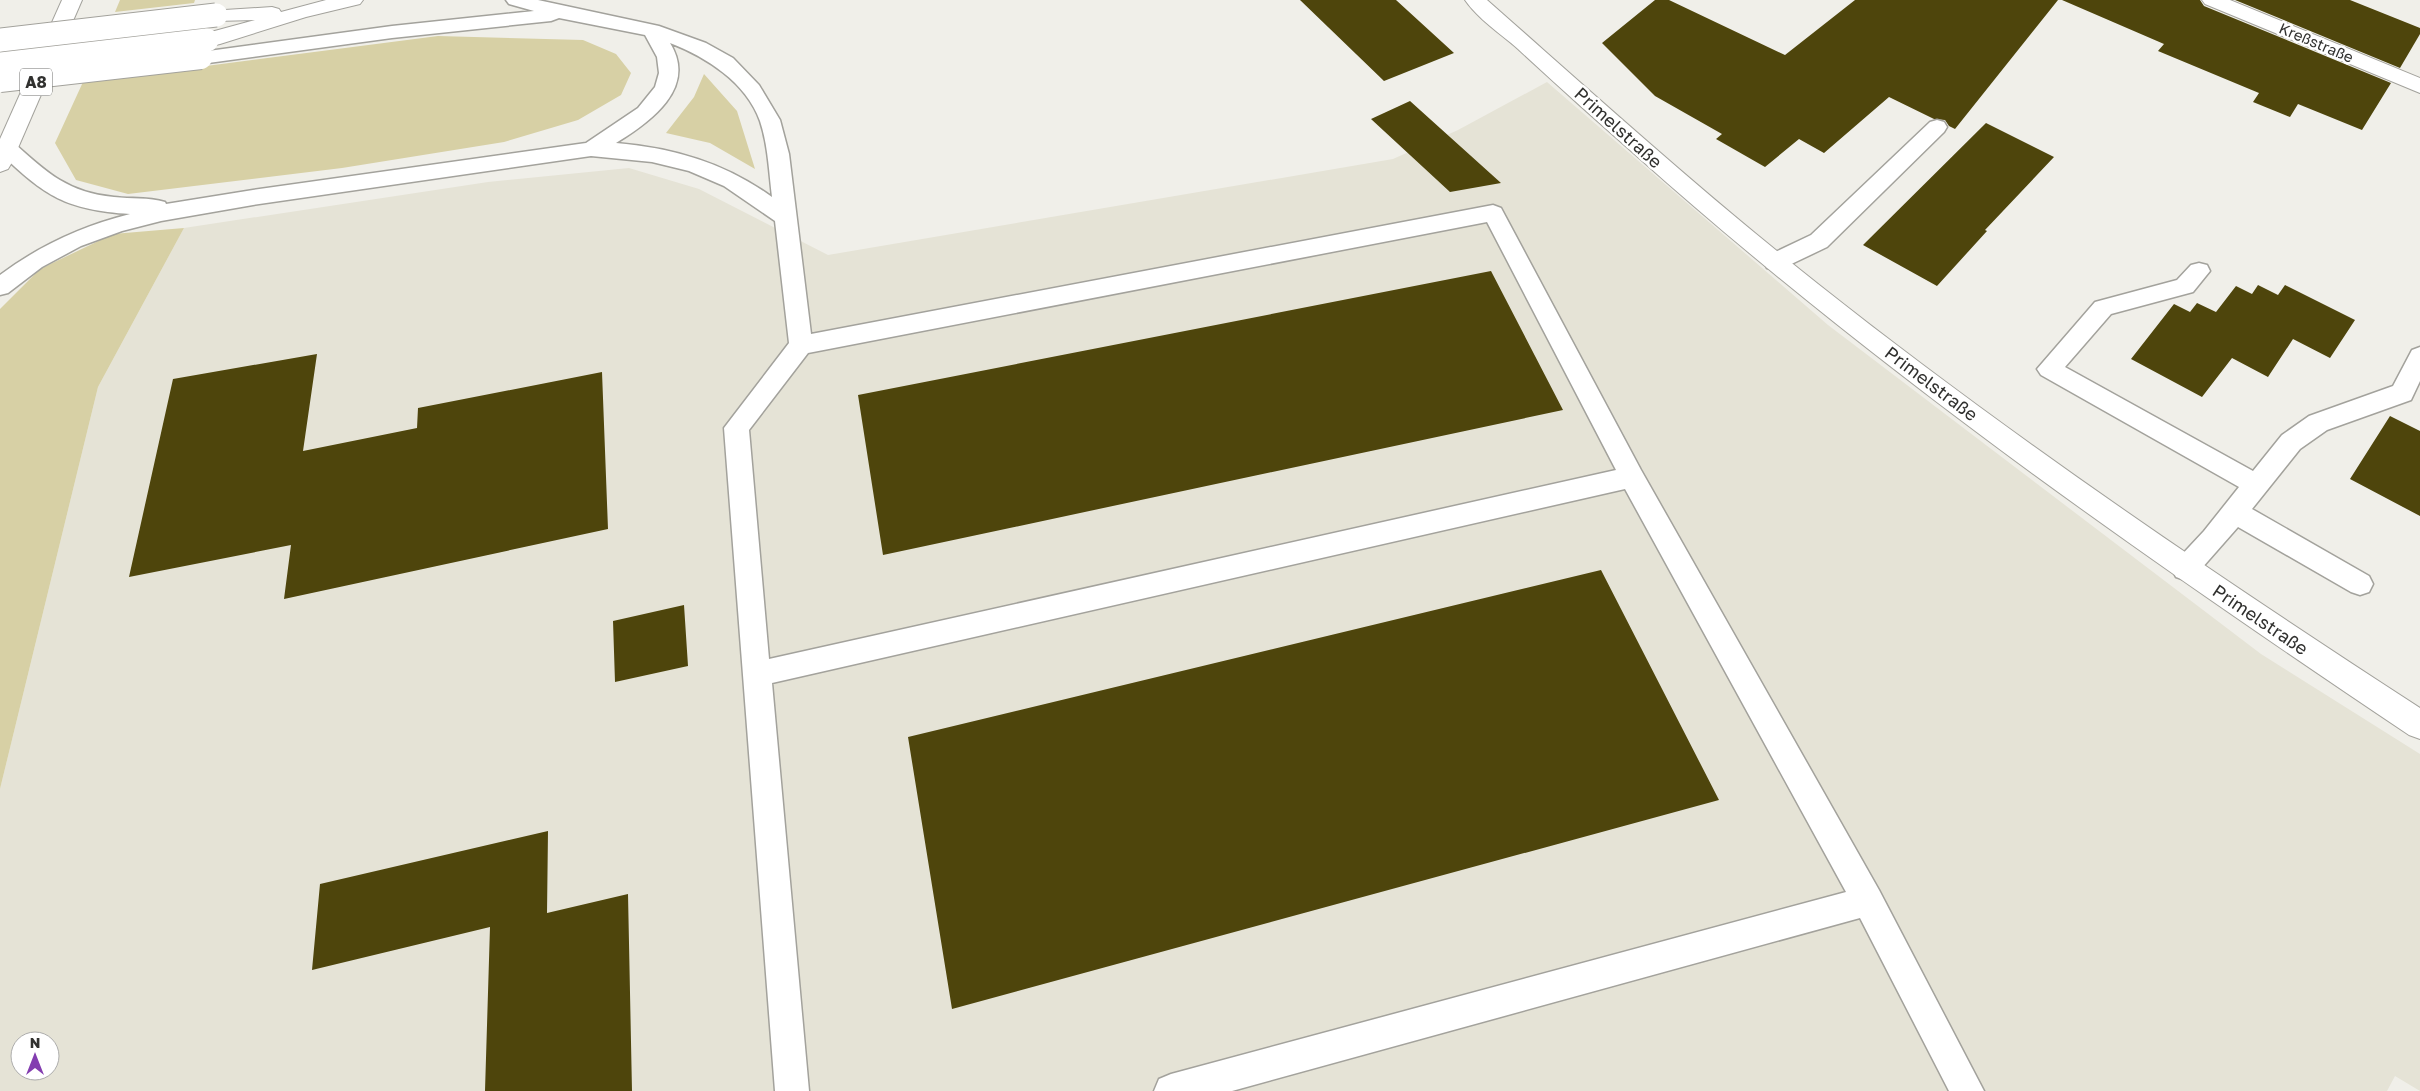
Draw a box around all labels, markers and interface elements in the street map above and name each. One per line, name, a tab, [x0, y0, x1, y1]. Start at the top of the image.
street label: Kreßstraße	[2277, 18, 2357, 66]
road number: A8	[20, 68, 52, 95]
street label: Primelstraße	[1570, 82, 1667, 172]
street label: Primelstraße	[1881, 341, 1982, 425]
street label: Primelstraße	[2209, 579, 2312, 659]
north arrow	[10, 1031, 60, 1081]
text: N	[30, 1034, 40, 1051]

